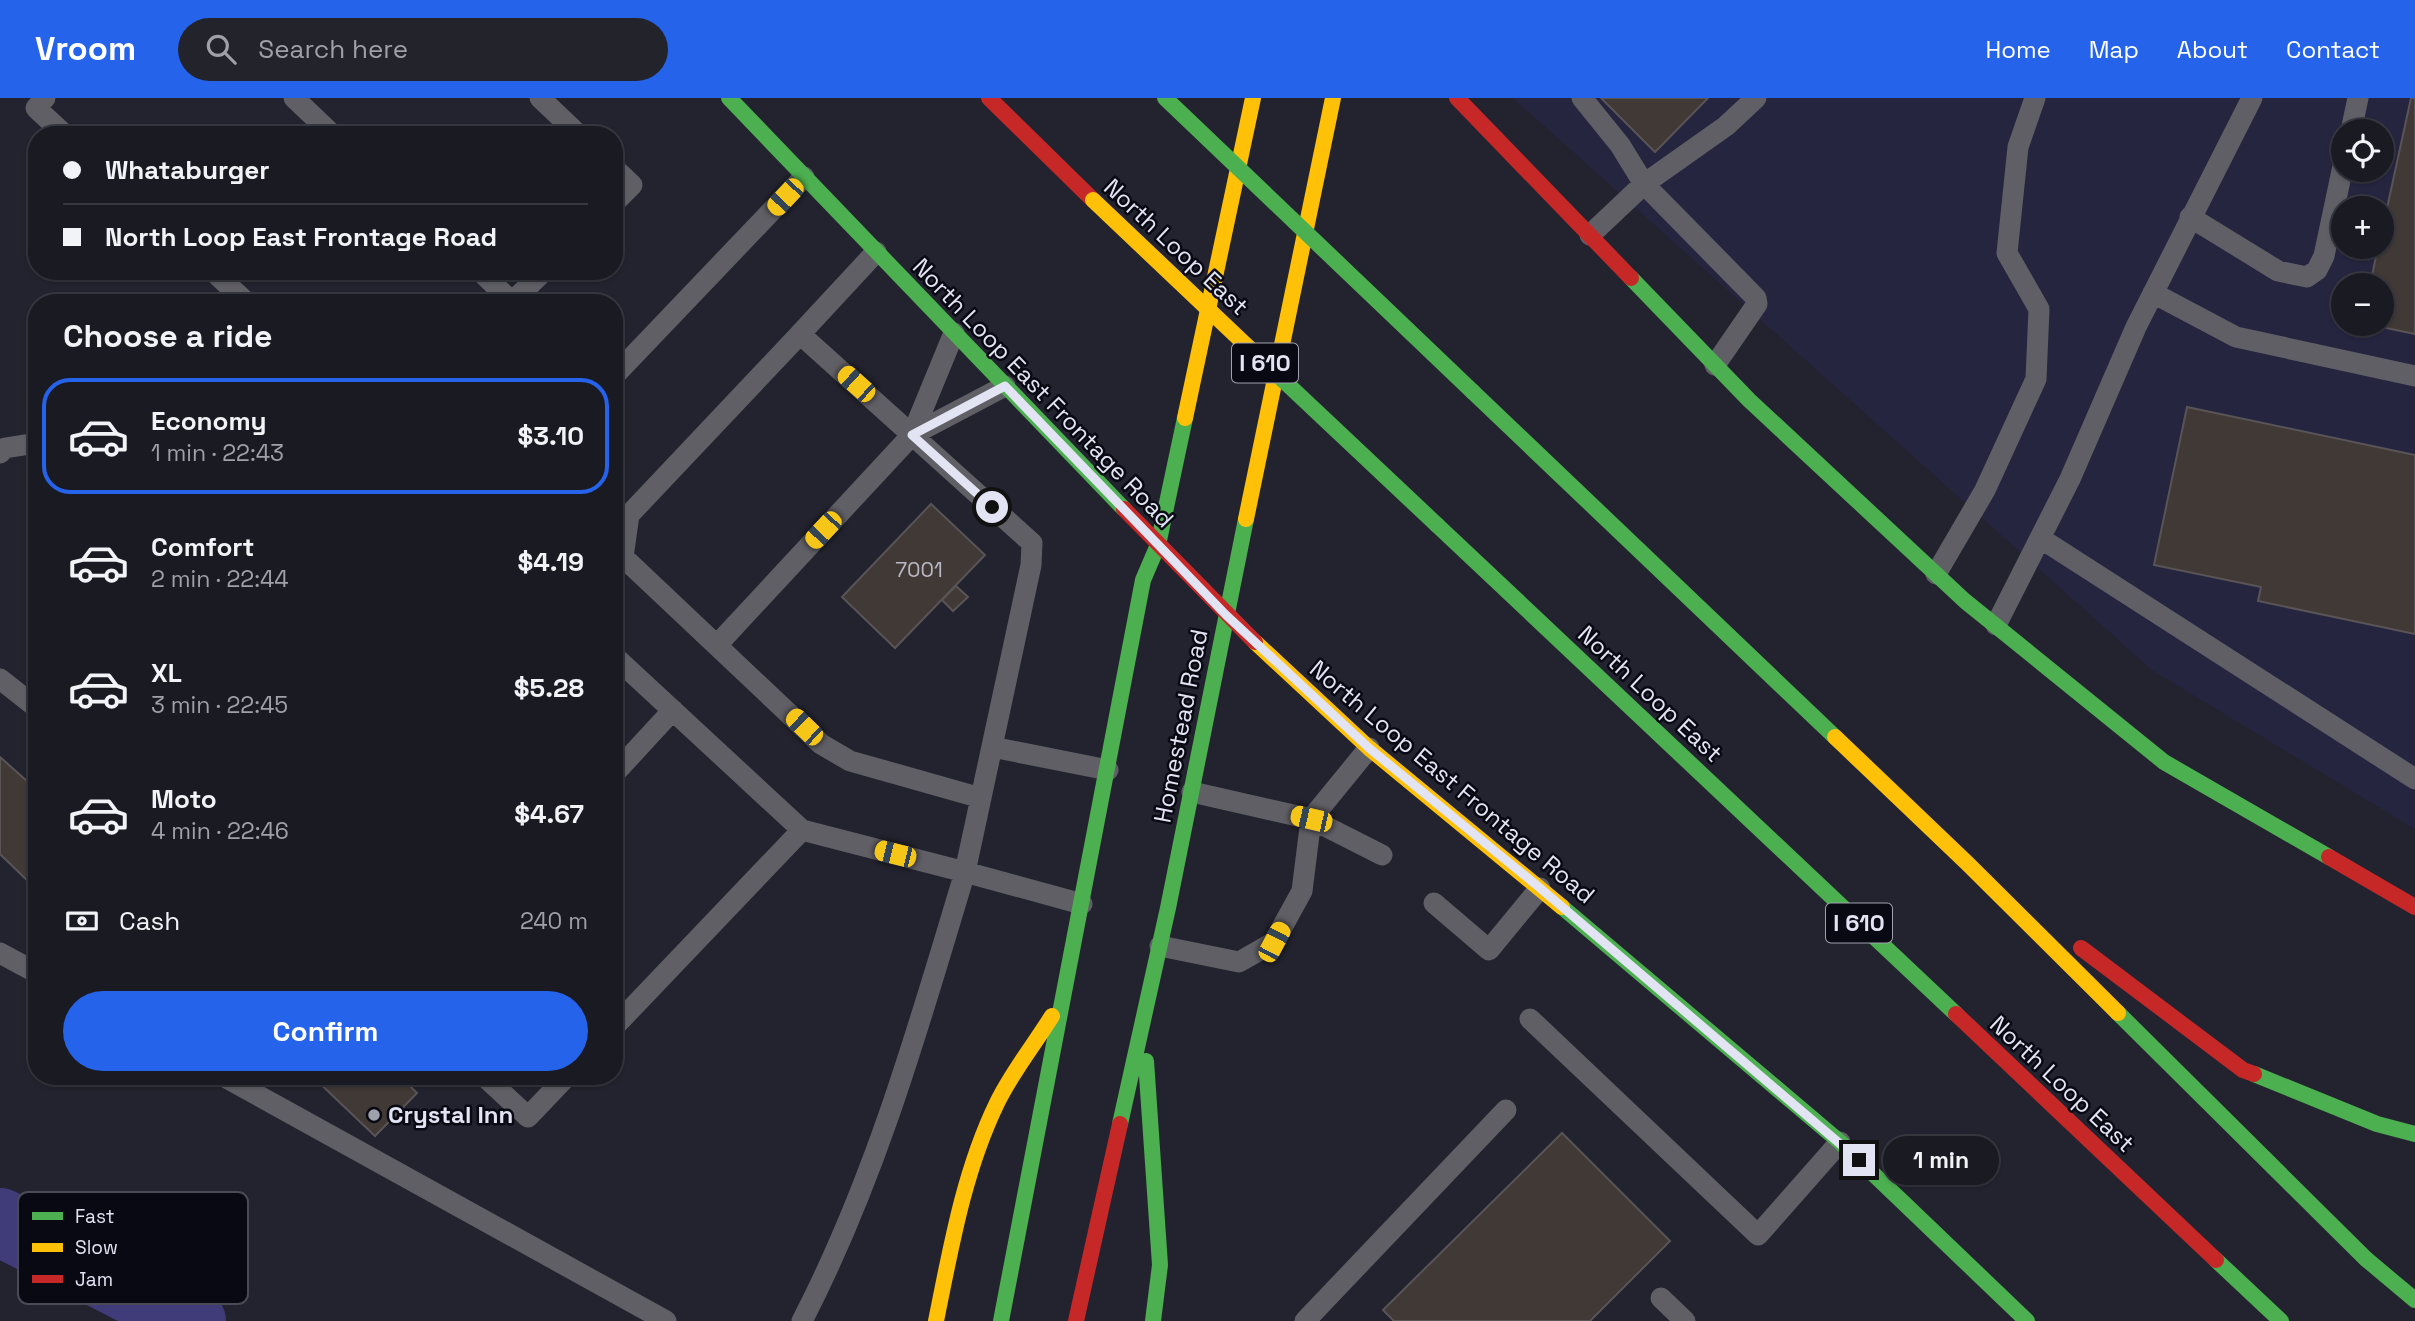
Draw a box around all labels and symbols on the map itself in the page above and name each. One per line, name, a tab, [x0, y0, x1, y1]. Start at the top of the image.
street label: North Loop East	[1098, 172, 1255, 322]
car	[763, 174, 808, 220]
street label: North Loop East Frontage Road	[906, 251, 1181, 534]
road number: I 610	[1232, 344, 1298, 382]
car	[834, 362, 879, 406]
route start	[976, 491, 1008, 523]
car	[801, 507, 846, 553]
house number: 7001	[895, 556, 943, 583]
street label: North Loop East	[1572, 619, 1729, 769]
street label: Homestead Road	[1147, 626, 1214, 825]
street label: North Loop East Frontage Road	[1303, 653, 1601, 910]
car	[782, 705, 827, 749]
car	[1289, 804, 1334, 834]
car	[873, 839, 918, 869]
road number: I 610	[1826, 904, 1892, 943]
car	[1255, 919, 1294, 965]
street label: North Loop East	[1984, 1009, 2141, 1159]
place label: Crystal Inn	[388, 1099, 513, 1130]
marker: Crystal Inn	[366, 1107, 382, 1123]
callout: 1 min	[1884, 1136, 1999, 1184]
route end	[1843, 1144, 1875, 1176]
legend	[18, 1192, 248, 1304]
text: Fast	[75, 1204, 115, 1229]
text: Slow	[75, 1235, 118, 1260]
text: Jam	[75, 1267, 113, 1292]

